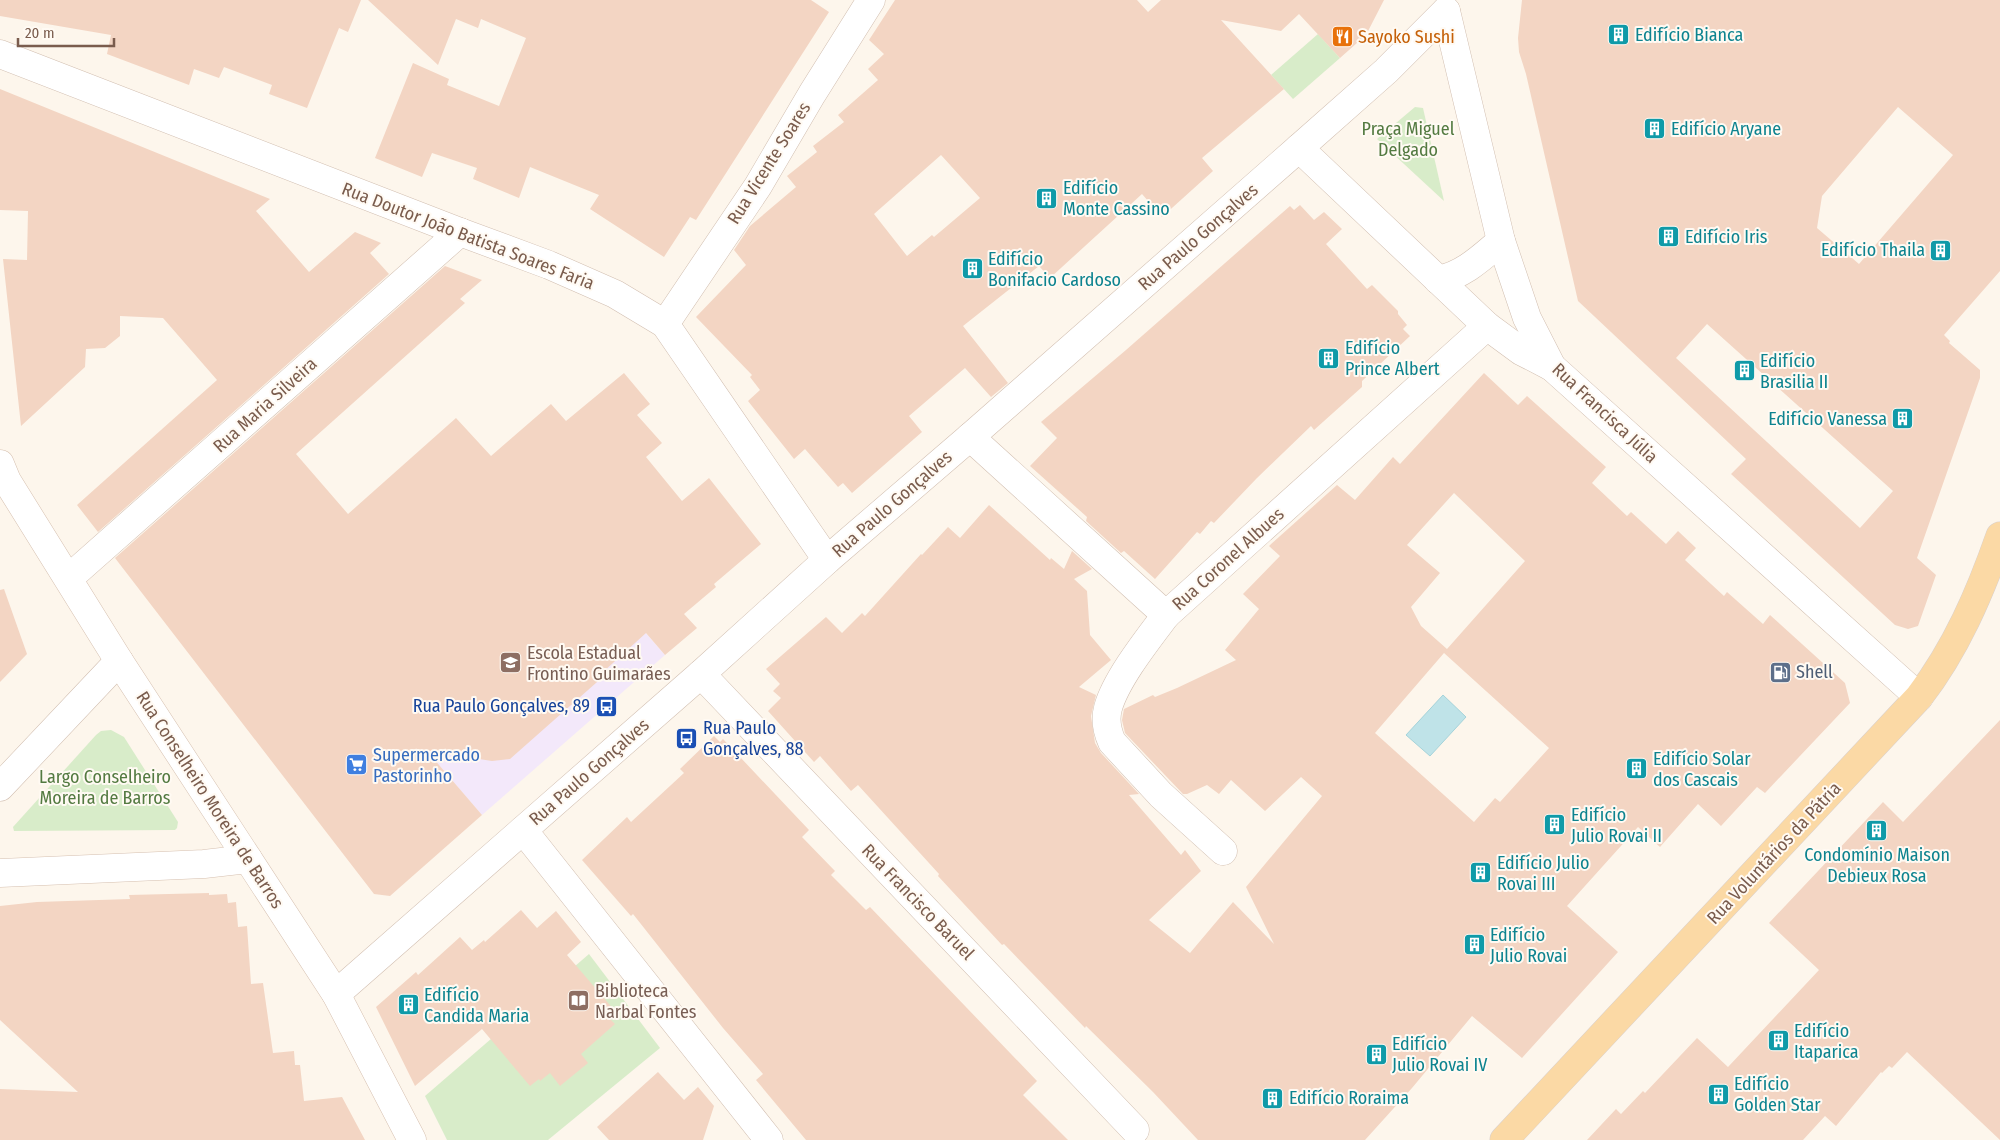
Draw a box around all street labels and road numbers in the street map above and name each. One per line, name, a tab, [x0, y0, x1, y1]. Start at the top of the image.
street label: Rua Vicente Soares	[723, 98, 816, 228]
street label: Rua Doutor João Batista Soares Faria	[339, 178, 597, 294]
street label: Rua Paulo Gonçalves	[1133, 179, 1263, 295]
street label: Rua Maria Silveira	[209, 353, 321, 457]
street label: Rua Francisca Júlia	[1548, 358, 1663, 468]
street label: Rua Paulo Gonçalves	[827, 446, 957, 562]
street label: Rua Coronel Albues	[1168, 503, 1289, 615]
street label: Rua Conselheiro Moreira de Barros	[131, 687, 289, 913]
street label: Rua Paulo Gonçalves	[524, 714, 654, 830]
street label: Rua Voluntários da Pátria	[1702, 777, 1846, 929]
street label: Rua Francisco Baruel	[857, 839, 979, 965]

